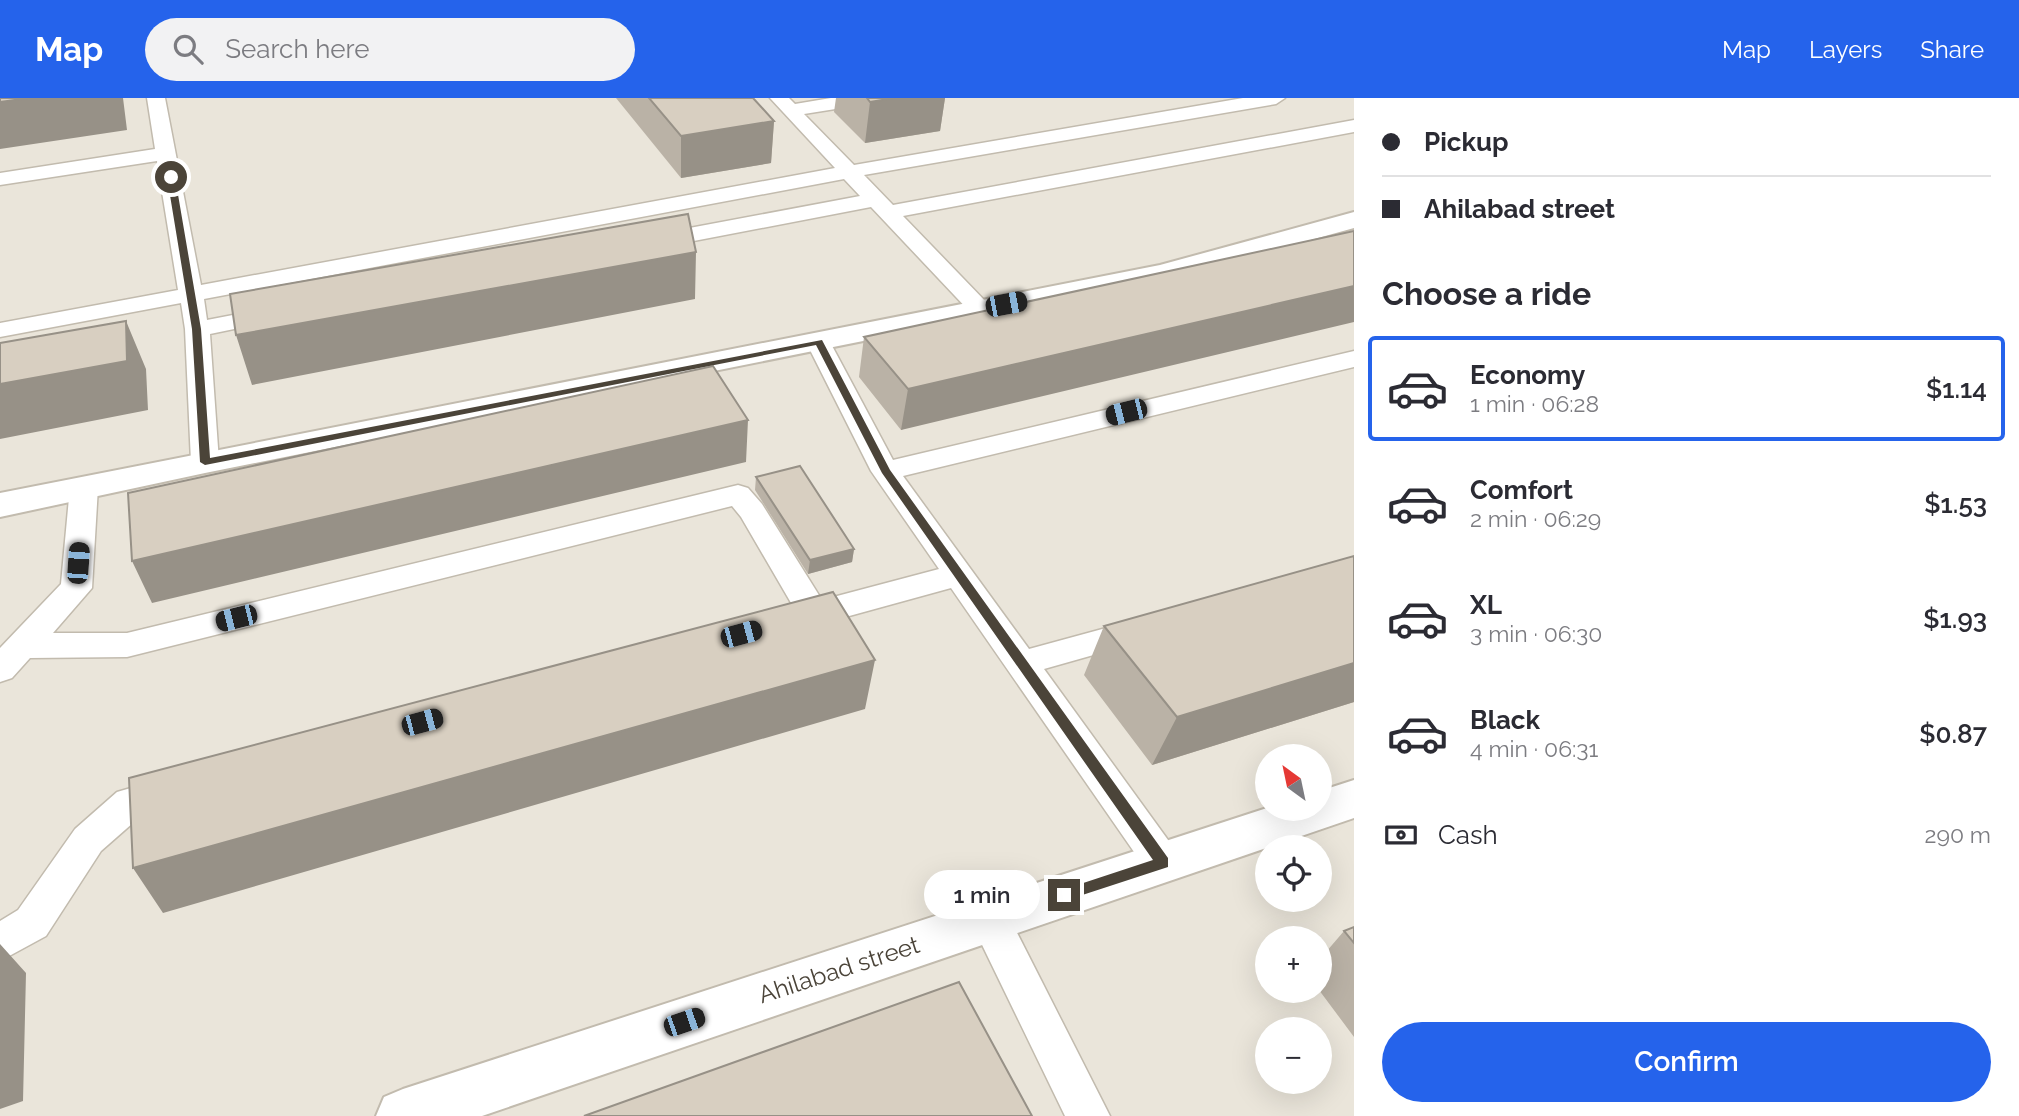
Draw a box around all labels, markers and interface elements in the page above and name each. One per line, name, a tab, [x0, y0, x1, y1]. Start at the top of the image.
search box	[145, 18, 635, 81]
text: Map	[35, 30, 103, 69]
icon: search	[169, 30, 207, 68]
text: Search here	[225, 34, 370, 64]
text: Map	[1722, 35, 1771, 64]
text: Layers	[1809, 35, 1882, 64]
text: Share	[1920, 35, 1984, 64]
text: Pickup	[1424, 127, 1509, 157]
route start	[155, 161, 187, 193]
text: Ahilabad street	[1424, 194, 1615, 224]
text: Choose a ride	[1382, 275, 1591, 312]
car	[984, 290, 1029, 318]
icon: car	[1386, 357, 1449, 420]
text: Economy	[1470, 360, 1585, 390]
text: $1.14	[1926, 374, 1987, 404]
text: 1 min · 06:28	[1470, 390, 1599, 417]
car	[1104, 397, 1149, 427]
icon: car	[1386, 472, 1449, 535]
text: Comfort	[1470, 475, 1573, 505]
text: $1.53	[1924, 489, 1987, 519]
text: 2 min · 06:29	[1470, 505, 1601, 532]
car	[67, 541, 90, 585]
icon: car	[1386, 587, 1449, 650]
text: XL	[1470, 590, 1502, 620]
car	[214, 603, 259, 633]
text: $1.93	[1923, 604, 1987, 634]
car	[718, 618, 765, 650]
text: 3 min · 06:30	[1470, 620, 1602, 647]
icon: car	[1386, 702, 1449, 765]
text: Black	[1470, 705, 1540, 735]
car	[399, 706, 446, 738]
text: $0.87	[1919, 719, 1987, 749]
text: 4 min · 06:31	[1470, 735, 1598, 762]
north arrow	[1255, 744, 1332, 821]
map controls	[1255, 744, 1332, 1094]
icon: cash	[1382, 816, 1420, 854]
text: Cash	[1438, 820, 1498, 850]
text: 290 m	[1924, 821, 1991, 848]
button: locate	[1255, 835, 1332, 912]
callout: 1 min	[924, 870, 1040, 920]
route end	[1048, 879, 1080, 911]
text: 1 min	[953, 881, 1011, 908]
button: +	[1255, 926, 1332, 1003]
street label: Ahilabad street	[755, 930, 923, 1009]
car	[661, 1005, 708, 1039]
button: −	[1255, 1017, 1332, 1094]
button: Confirm	[1382, 1022, 1991, 1102]

